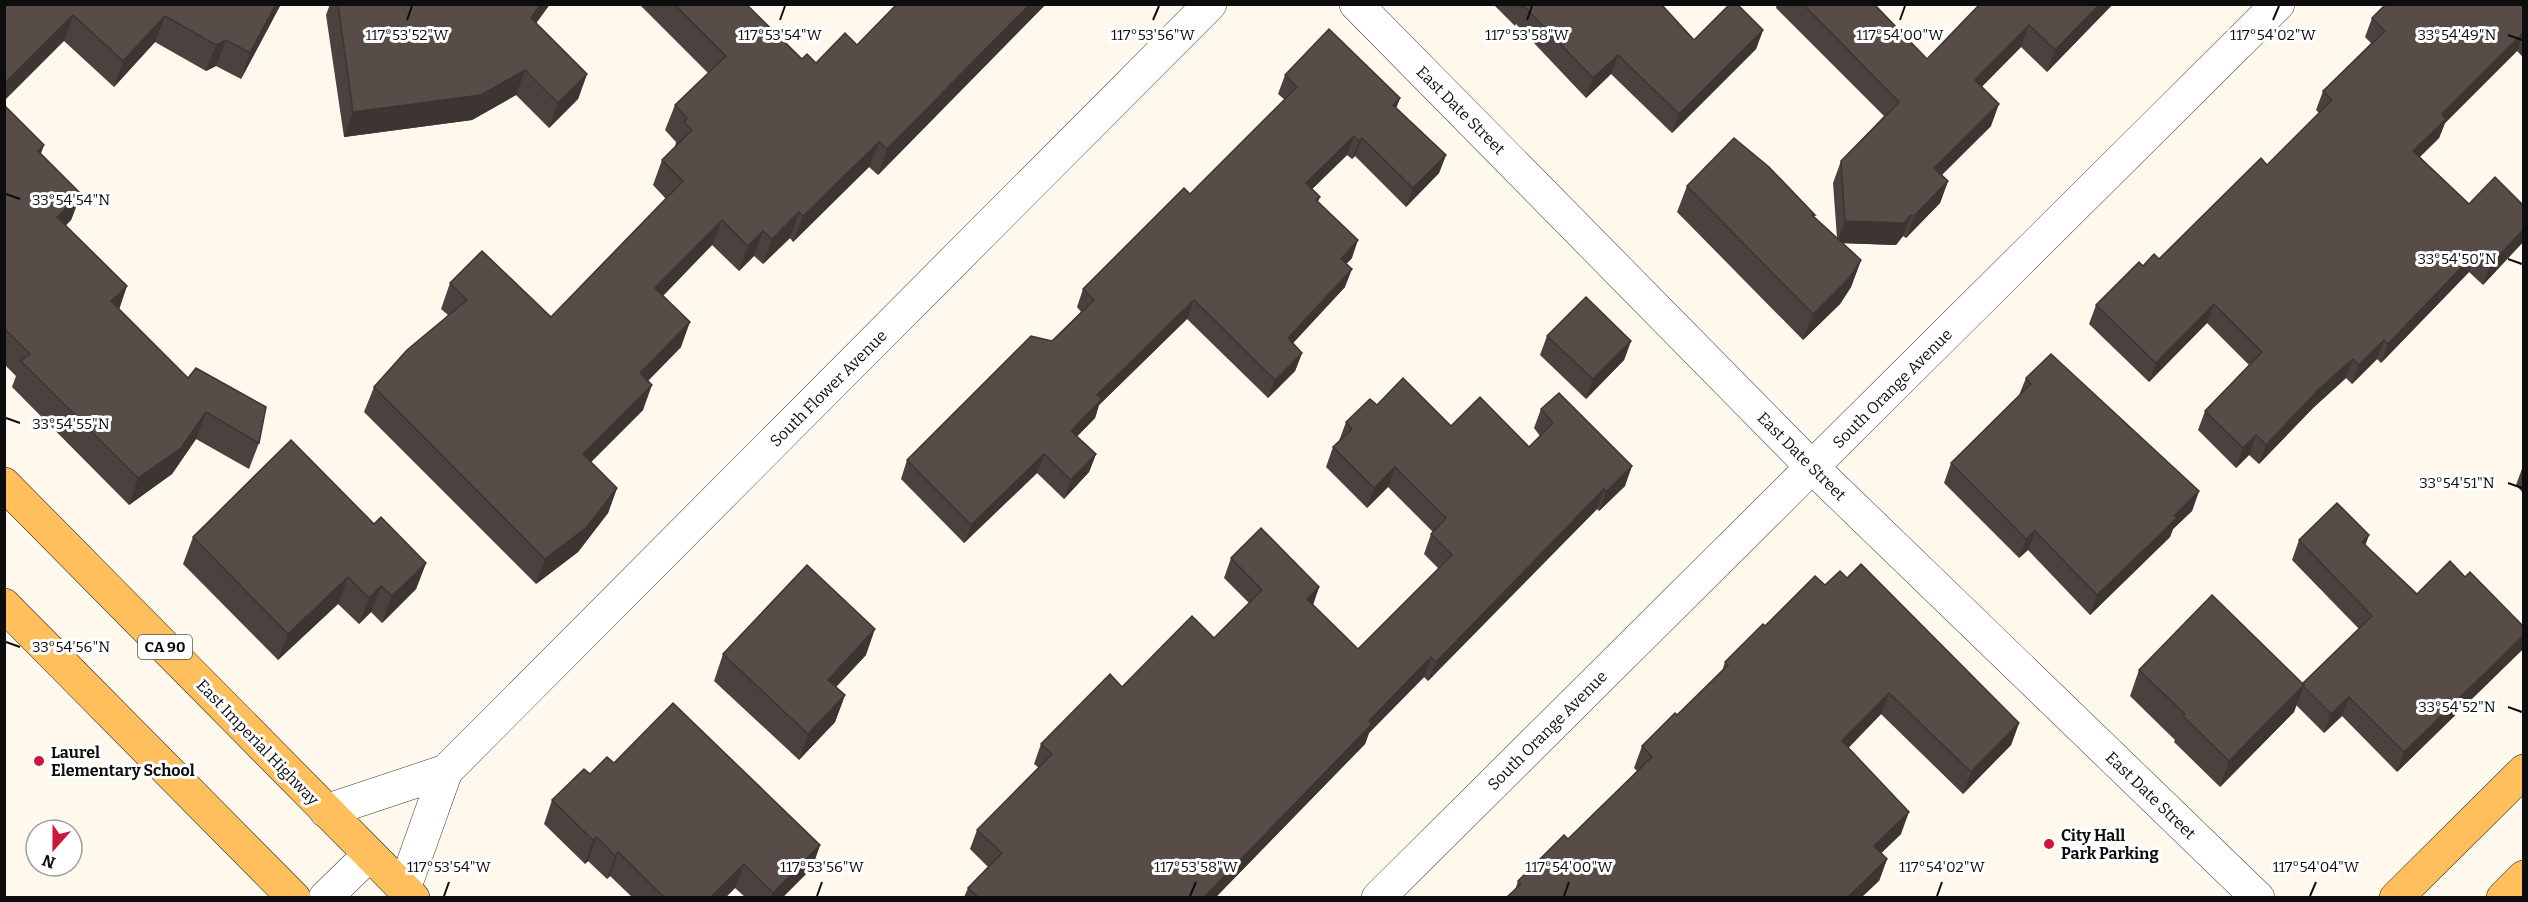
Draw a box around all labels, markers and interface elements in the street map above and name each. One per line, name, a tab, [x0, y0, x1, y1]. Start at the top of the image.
text: 117°53'52"W	[365, 26, 449, 44]
text: 117°53'54"W	[738, 26, 823, 44]
text: 117°53'56"W	[1111, 26, 1196, 44]
text: 117°53'58"W	[1485, 26, 1570, 44]
text: 117°54'00"W	[1856, 26, 1944, 44]
text: 117°54'02"W	[2230, 26, 2317, 44]
text: 33°54'49"N	[2418, 26, 2497, 44]
street label: East Date Street	[1412, 62, 1509, 159]
text: 33°54'54"N	[32, 191, 110, 209]
text: 33°54'50"N	[2417, 250, 2497, 268]
street label: South Orange Avenue	[1829, 325, 1956, 452]
street label: South Flower Avenue	[766, 326, 891, 451]
street label: East Date Street	[1753, 408, 1850, 505]
text: 33°54'55"N	[32, 415, 110, 433]
text: 33°54'51"N	[2419, 474, 2495, 492]
road number: CA 90	[138, 635, 192, 659]
text: 33°54'56"N	[32, 638, 110, 656]
street label: South Orange Avenue	[1484, 667, 1611, 794]
street label: East Imperial Highway	[193, 676, 323, 809]
text: 33°54'52"N	[2418, 698, 2496, 716]
place label: Laurel Elementary School	[51, 743, 195, 780]
street label: East Date Street	[2102, 748, 2200, 843]
marker: Laurel Elementary School	[32, 754, 46, 768]
north arrow	[24, 818, 84, 878]
place label: City Hall Park Parking	[2061, 826, 2159, 863]
marker: City Hall Park Parking	[2042, 837, 2056, 851]
text: N	[40, 850, 58, 873]
text: 117°53'54"W	[407, 858, 492, 876]
text: 117°53'56"W	[780, 858, 865, 876]
text: 117°53'58"W	[1154, 858, 1239, 876]
text: 117°54'00"W	[1525, 858, 1613, 876]
text: 117°54'02"W	[1899, 858, 1986, 876]
text: 117°54'04"W	[2273, 858, 2360, 876]

